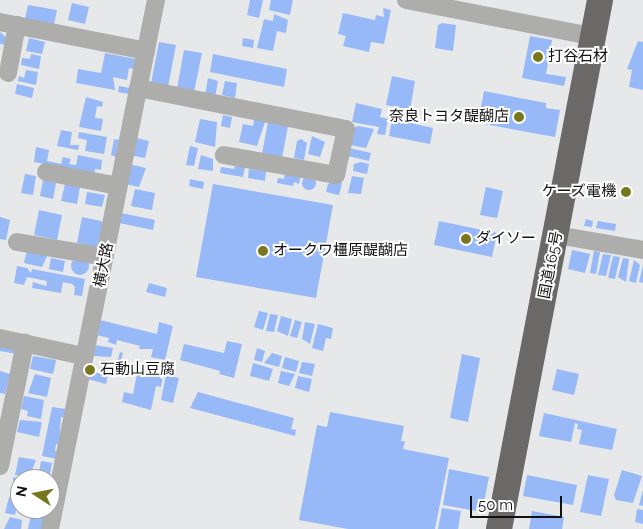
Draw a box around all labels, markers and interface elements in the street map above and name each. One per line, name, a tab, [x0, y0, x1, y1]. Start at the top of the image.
place label: 打谷石材	[548, 48, 608, 66]
marker: 打谷石材	[532, 51, 544, 63]
place label: 奈良トヨタ醍醐店	[389, 108, 509, 126]
marker: 奈良トヨタ醍醐店	[513, 111, 525, 123]
place label: ケーズ電機	[541, 183, 616, 201]
marker: ケーズ電機	[620, 186, 632, 198]
place label: ダイソー	[476, 230, 536, 248]
street label: 国道165号	[536, 230, 566, 300]
marker: ダイソー	[460, 233, 472, 245]
street label: 横大路	[91, 241, 117, 289]
place label: オークワ橿原醍醐店	[273, 242, 408, 260]
marker: オークワ橿原醍醐店	[257, 245, 269, 257]
place label: 石動山豆腐	[100, 361, 175, 379]
marker: 石動山豆腐	[84, 364, 96, 376]
north arrow	[10, 469, 60, 519]
text: N	[12, 485, 30, 498]
scale bar	[473, 486, 566, 518]
text: 50 m	[478, 496, 513, 514]

